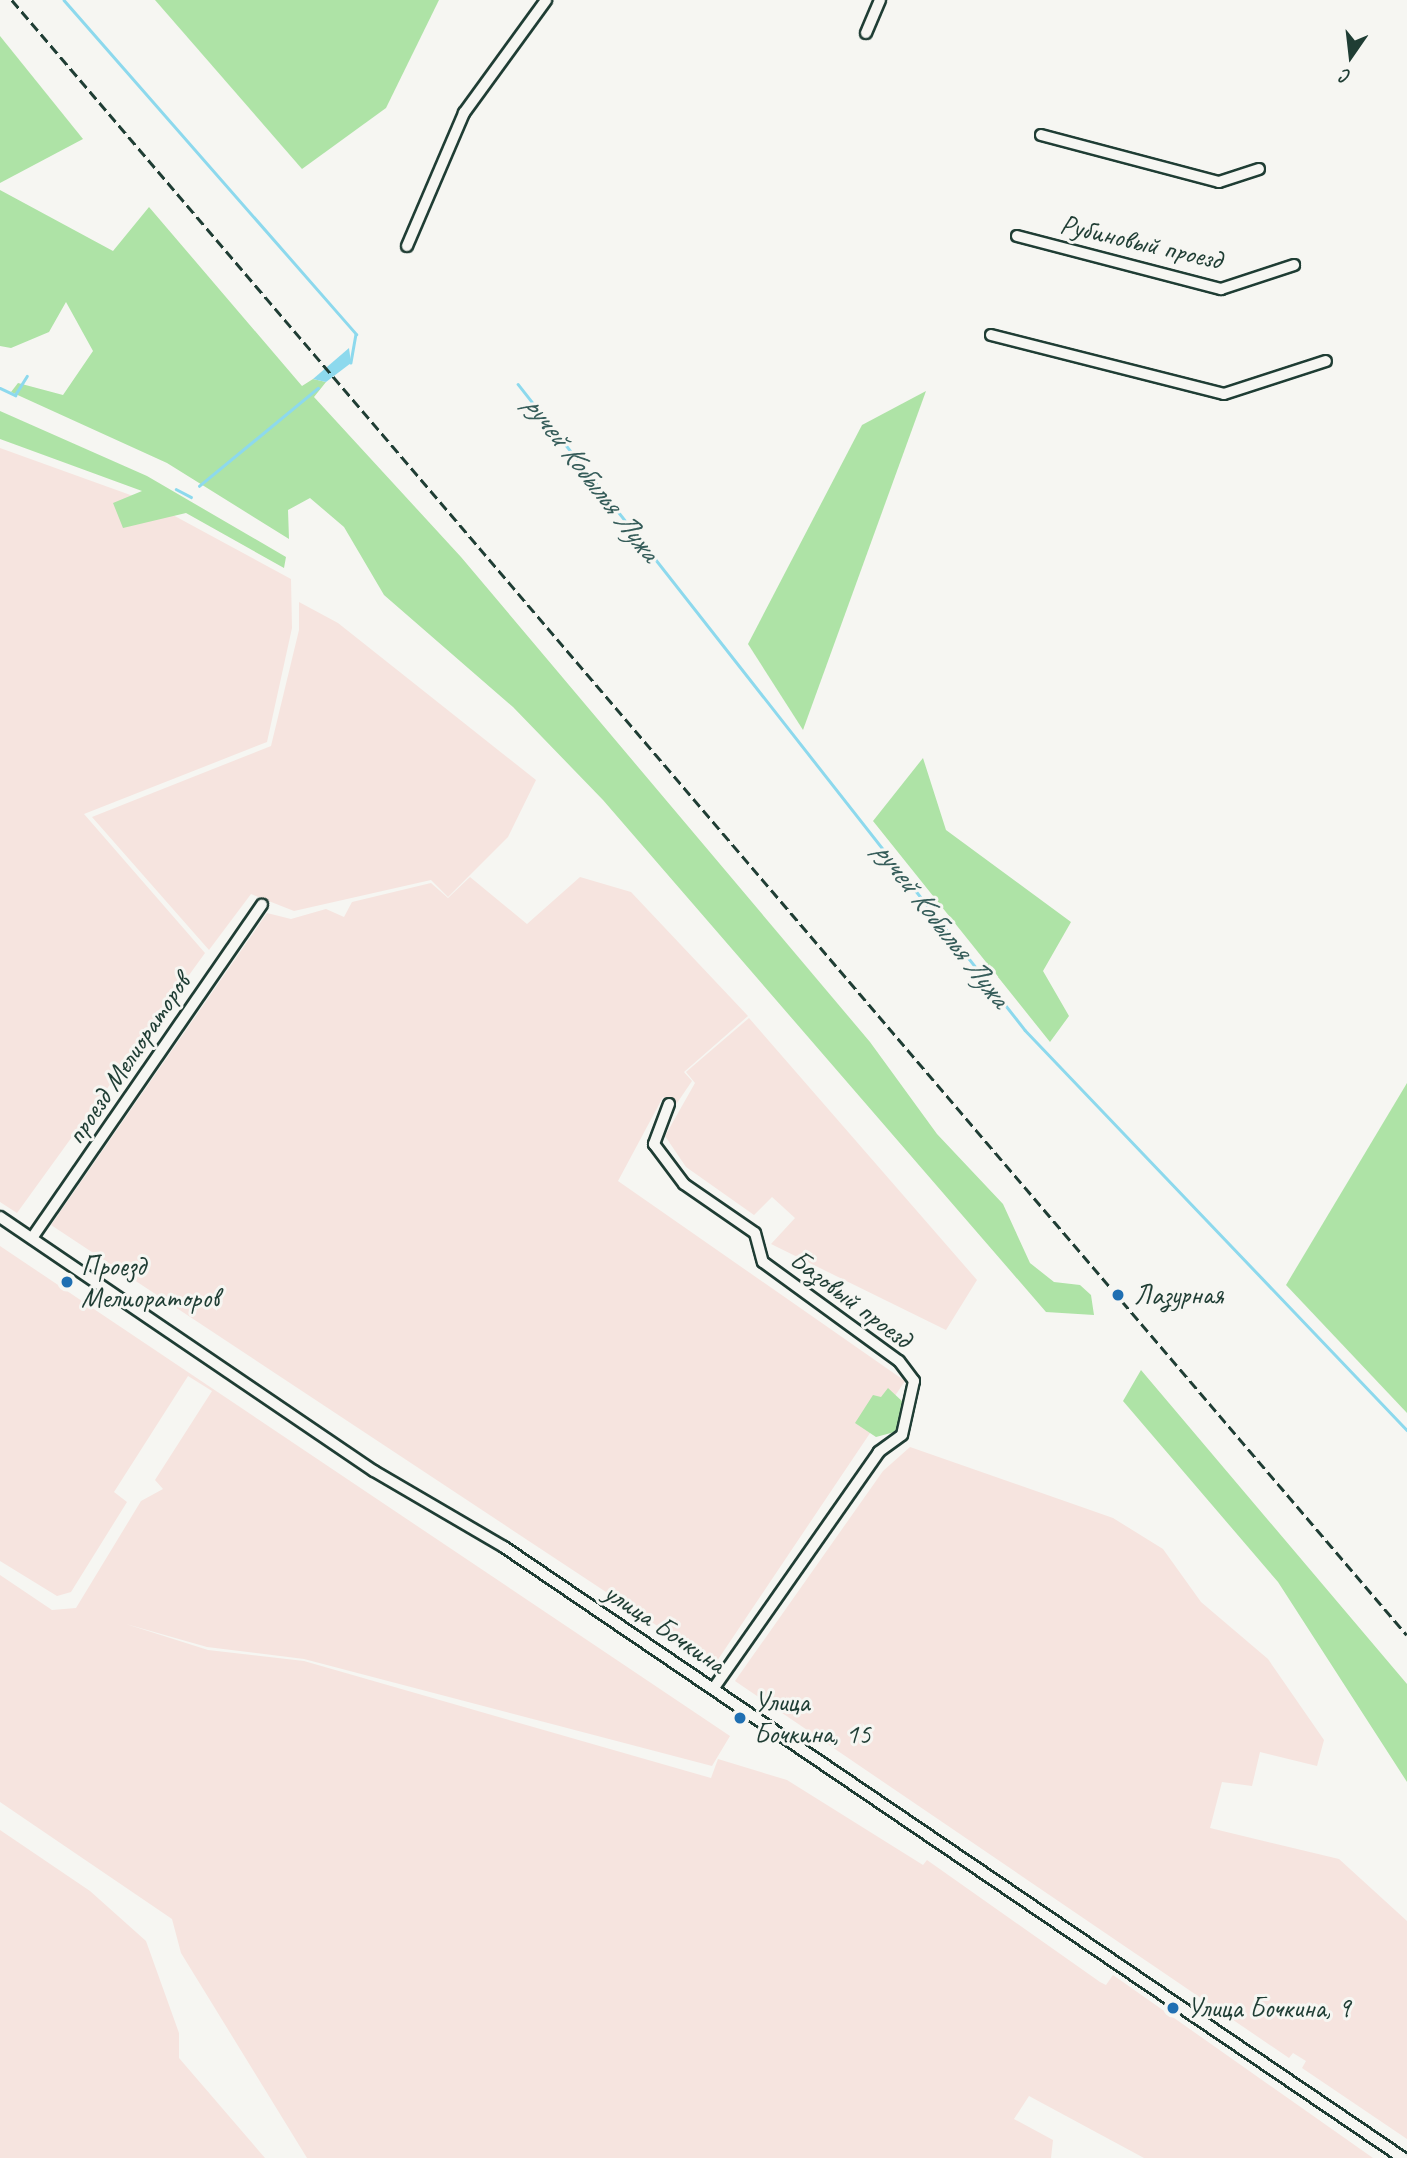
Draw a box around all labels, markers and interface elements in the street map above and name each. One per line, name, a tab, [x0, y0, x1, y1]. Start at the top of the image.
north arrow	[1316, 21, 1386, 91]
text: С	[1338, 64, 1353, 89]
street label: Рубиновый проезд	[1057, 207, 1225, 277]
water label: ручей Кобылья Лужа	[515, 387, 669, 569]
water label: ручей Кобылья Лужа	[865, 833, 1019, 1015]
street label: проезд Мелиораторов	[57, 965, 199, 1153]
street label: Базовый проезд	[784, 1242, 918, 1356]
place label: Проезд Мелиораторов	[81, 1249, 219, 1315]
marker: Проезд Мелиораторов	[59, 1274, 75, 1290]
place label: Лазурная	[1134, 1278, 1223, 1312]
marker: Лазурная	[1108, 1285, 1128, 1305]
street label: улица Бочкина	[598, 1575, 732, 1681]
place label: Улица Бочкина, 15	[754, 1685, 871, 1751]
marker: Улица Бочкина, 15	[732, 1710, 748, 1726]
place label: Улица Бочкина, 9	[1187, 1991, 1353, 2025]
marker: Улица Бочкина, 9	[1165, 2000, 1181, 2016]

